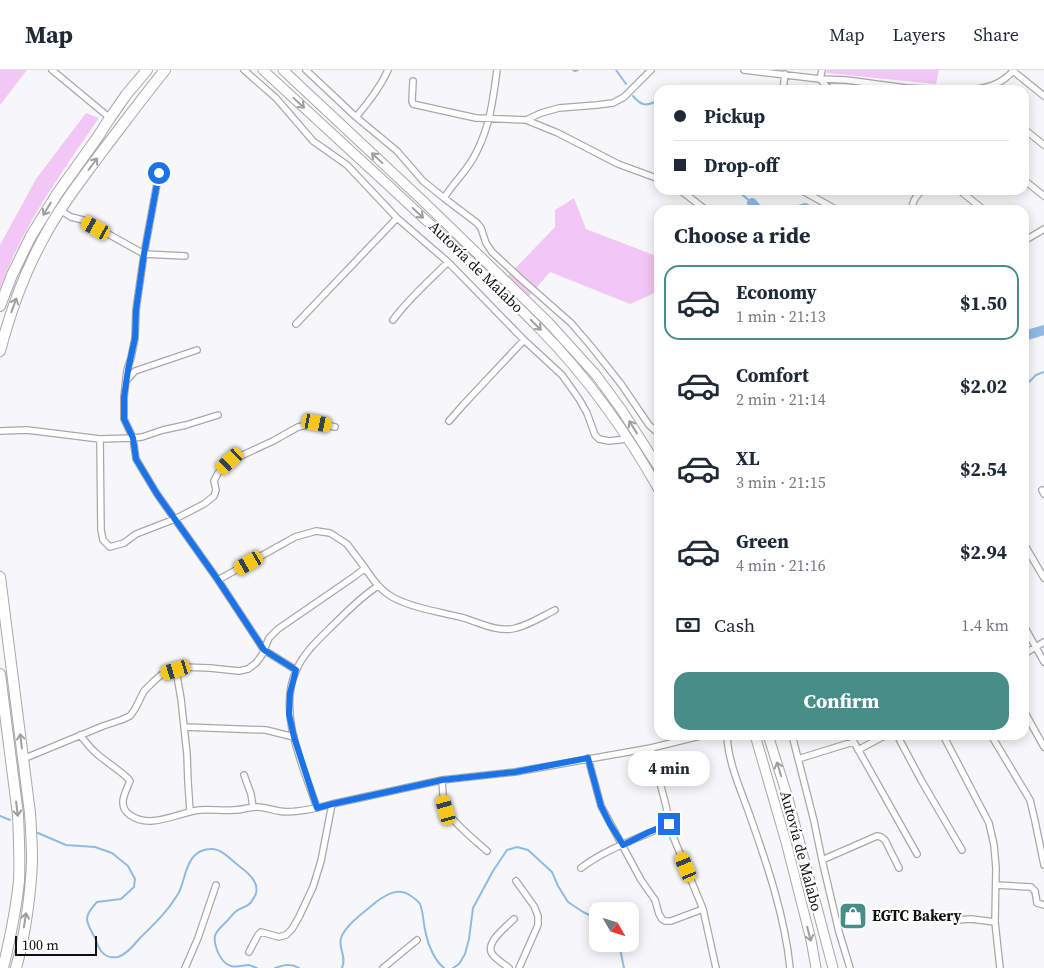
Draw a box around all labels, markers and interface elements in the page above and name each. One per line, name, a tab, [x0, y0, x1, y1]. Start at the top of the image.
text: Map	[25, 18, 73, 51]
text: Map	[829, 22, 864, 47]
text: Layers	[892, 22, 945, 47]
text: Share	[973, 22, 1019, 47]
one-way arrow	[293, 97, 305, 109]
text: Pickup	[704, 103, 765, 129]
one-way arrow	[370, 152, 383, 164]
text: Drop-off	[704, 152, 778, 178]
one-way arrow	[88, 157, 98, 171]
route start	[148, 162, 170, 184]
one-way arrow	[42, 201, 52, 215]
one-way arrow	[412, 207, 425, 219]
car	[79, 214, 112, 242]
street label: Autovía de Malabo	[424, 216, 528, 317]
text: Choose a ride	[674, 220, 811, 250]
text: Economy	[736, 279, 817, 305]
icon: car	[676, 280, 721, 325]
text: $1.50	[960, 290, 1007, 316]
one-way arrow	[10, 297, 19, 313]
text: 1 min · 21:13	[736, 305, 826, 327]
one-way arrow	[530, 319, 542, 331]
text: Comfort	[736, 362, 809, 388]
icon: car	[676, 363, 721, 408]
text: $2.02	[960, 373, 1007, 399]
text: 2 min · 21:14	[736, 388, 826, 410]
car	[300, 413, 333, 433]
one-way arrow	[627, 421, 637, 435]
car	[213, 445, 246, 477]
text: XL	[736, 445, 759, 471]
icon: car	[676, 446, 721, 491]
text: $2.54	[960, 456, 1007, 482]
text: 3 min · 21:15	[736, 471, 826, 493]
text: Green	[736, 528, 789, 554]
icon: car	[676, 529, 721, 574]
text: $2.94	[960, 539, 1007, 565]
car	[232, 549, 265, 577]
text: 4 min · 21:16	[736, 554, 826, 576]
icon: cash	[674, 611, 702, 639]
text: Cash	[714, 612, 755, 638]
text: 1.4 km	[961, 614, 1009, 636]
car	[159, 658, 192, 682]
button: Confirm	[674, 672, 1009, 730]
one-way arrow	[16, 734, 26, 750]
callout: 4 min	[628, 752, 710, 786]
text: 4 min	[648, 757, 690, 779]
one-way arrow	[774, 762, 783, 777]
street label: Autovía de Malabo	[775, 788, 828, 913]
car	[434, 794, 457, 826]
one-way arrow	[12, 801, 22, 817]
route end	[658, 813, 680, 835]
car	[673, 850, 698, 884]
shop icon: EGTC Bakery	[838, 901, 868, 931]
north arrow	[589, 902, 639, 952]
map controls	[589, 902, 639, 952]
place label: EGTC Bakery	[872, 905, 962, 926]
one-way arrow	[21, 913, 31, 929]
one-way arrow	[805, 926, 814, 942]
scale bar	[15, 933, 98, 956]
text: 100 m	[22, 935, 59, 955]

